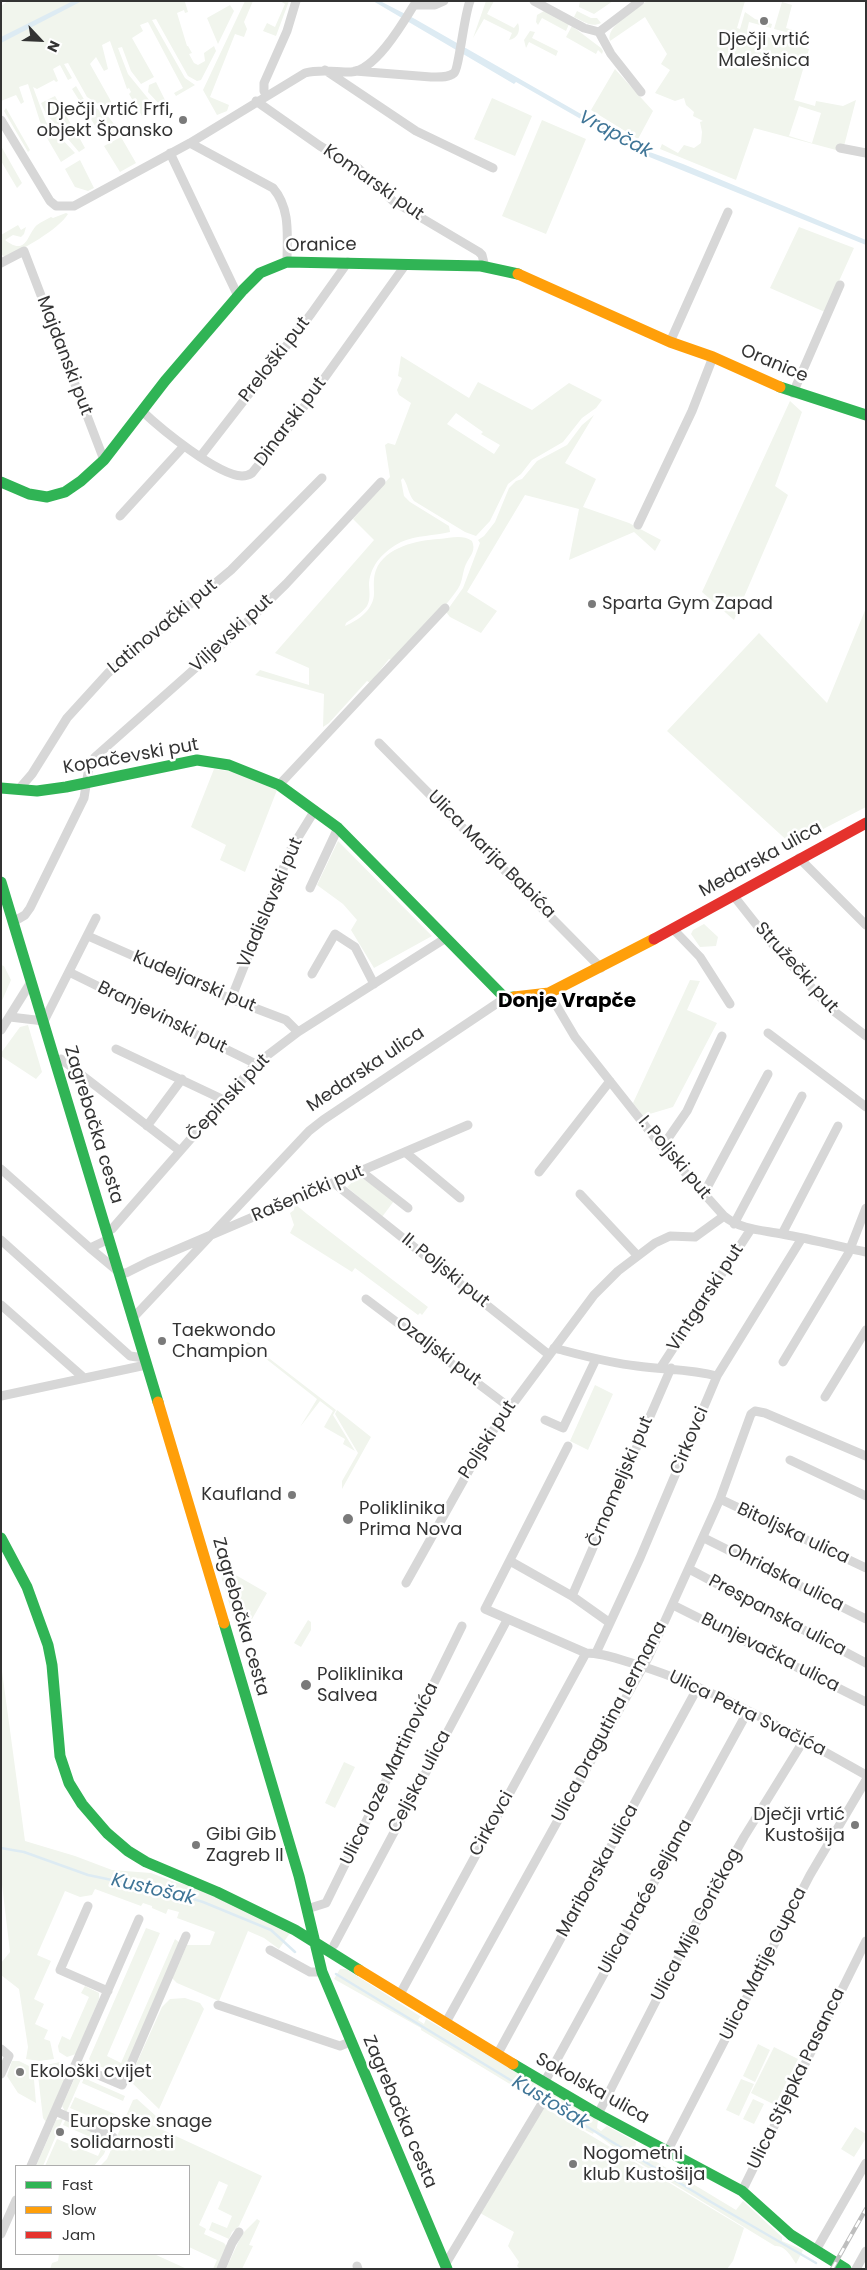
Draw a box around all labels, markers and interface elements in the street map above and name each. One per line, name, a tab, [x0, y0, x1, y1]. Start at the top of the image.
north arrow	[15, 15, 65, 65]
marker: Dječji vrtić Malešnica	[758, 15, 770, 27]
place label: Dječji vrtić Malešnica	[718, 29, 810, 72]
text: N	[42, 37, 65, 55]
place label: Dječji vrtić Frfi, objekt Špansko	[36, 99, 173, 142]
water label: Vrapčak	[574, 106, 656, 164]
marker: Dječji vrtić Frfi, objekt Špansko	[177, 114, 189, 126]
street label: Komarski put	[319, 140, 427, 226]
street label: Oranice	[285, 235, 357, 257]
street label: Majdanski put	[31, 293, 97, 419]
street label: Preloški put	[235, 313, 315, 407]
street label: Oranice	[737, 340, 811, 388]
street label: Dinarski put	[251, 373, 331, 471]
street label: Latinovački put	[104, 575, 222, 679]
street label: Viljevski put	[186, 590, 278, 678]
place label: Sparta Gym Zapad	[602, 593, 773, 615]
marker: Sparta Gym Zapad	[586, 598, 598, 610]
street label: Kopačevski put	[62, 734, 200, 780]
street label: Ulica Marija Babića	[423, 787, 559, 923]
street label: Medarska ulica	[696, 817, 826, 903]
street label: Vladislavski put	[234, 835, 308, 971]
street label: Stružečki put	[750, 918, 842, 1018]
street label: Kudeljarski put	[129, 946, 259, 1018]
street label: Branjevinski put	[94, 977, 230, 1059]
district label: Donje Vrapče	[498, 990, 636, 1014]
street label: Medarska ulica	[303, 1023, 429, 1117]
street label: Zagrebačka cesta	[59, 1044, 127, 1206]
street label: Čepinski put	[183, 1050, 275, 1146]
street label: I. Poljski put	[633, 1112, 715, 1204]
street label: Rašenički put	[249, 1161, 367, 1227]
street label: II. Poljski put	[397, 1229, 493, 1313]
street label: Vintgarski put	[663, 1240, 749, 1356]
street label: Ozaljski put	[391, 1313, 485, 1391]
place label: Taekwondo Champion	[172, 1320, 276, 1362]
marker: Taekwondo Champion	[156, 1335, 168, 1347]
street label: Poljski put	[455, 1397, 521, 1483]
street label: Cirkovci	[666, 1404, 714, 1478]
street label: Črnomeljski put	[584, 1413, 658, 1551]
place label: Kaufland	[201, 1484, 282, 1506]
marker: Kaufland	[286, 1489, 298, 1501]
place label: Poliklinika Prima Nova	[359, 1498, 463, 1540]
street label: Bitoljska ulica	[733, 1499, 853, 1569]
marker: Poliklinika Prima Nova	[341, 1512, 355, 1526]
street label: Zagrebačka cesta	[207, 1535, 273, 1699]
street label: Ohridska ulica	[723, 1539, 847, 1617]
street label: Prespanska ulica	[705, 1571, 849, 1661]
street label: Bunjevačka ulica	[697, 1609, 843, 1697]
street label: Ulica Dragutina Lermana	[548, 1618, 672, 1826]
place label: Poliklinika Salvea	[317, 1664, 403, 1706]
street label: Ulica Petra Svačića	[665, 1667, 829, 1761]
marker: Poliklinika Salvea	[299, 1678, 313, 1692]
street label: Ulica Joze Martinovića	[336, 1679, 444, 1869]
street label: Celjska ulica	[384, 1727, 456, 1837]
street label: Cirkovci	[465, 1788, 519, 1860]
street label: Mariborska ulica	[553, 1801, 643, 1941]
place label: Dječji vrtić Kustošija	[753, 1804, 845, 1846]
street label: Ulica braće Seljana	[595, 1816, 697, 1978]
marker: Dječji vrtić Kustošija	[849, 1819, 861, 1831]
place label: Gibi Gib Zagreb II	[206, 1824, 284, 1866]
marker: Gibi Gib Zagreb II	[190, 1839, 202, 1851]
street label: Ulica Mije Goričkog	[648, 1845, 746, 2005]
water label: Kustošak	[109, 1869, 197, 1911]
street label: Ulica Matije Gupca	[716, 1884, 812, 2044]
street label: Ulica Stjepka Pasanca	[744, 1985, 850, 2173]
street label: Zagrebačka cesta	[357, 2032, 441, 2192]
street label: Sokolska ulica	[531, 2049, 653, 2129]
place label: Ekološki cvijet	[30, 2061, 151, 2083]
marker: Ekološki cvijet	[14, 2066, 26, 2078]
water label: Kustošak	[508, 2071, 592, 2135]
place label: Europske snage solidarnosti	[70, 2111, 212, 2154]
marker: Europske snage solidarnosti	[54, 2126, 66, 2138]
place label: Nogometni klub Kustošija	[583, 2143, 705, 2186]
marker: Nogometni klub Kustošija	[567, 2158, 579, 2170]
legend	[15, 2165, 190, 2255]
text: Fast	[62, 2174, 93, 2195]
text: Slow	[62, 2199, 96, 2220]
text: Jam	[62, 2224, 96, 2245]

